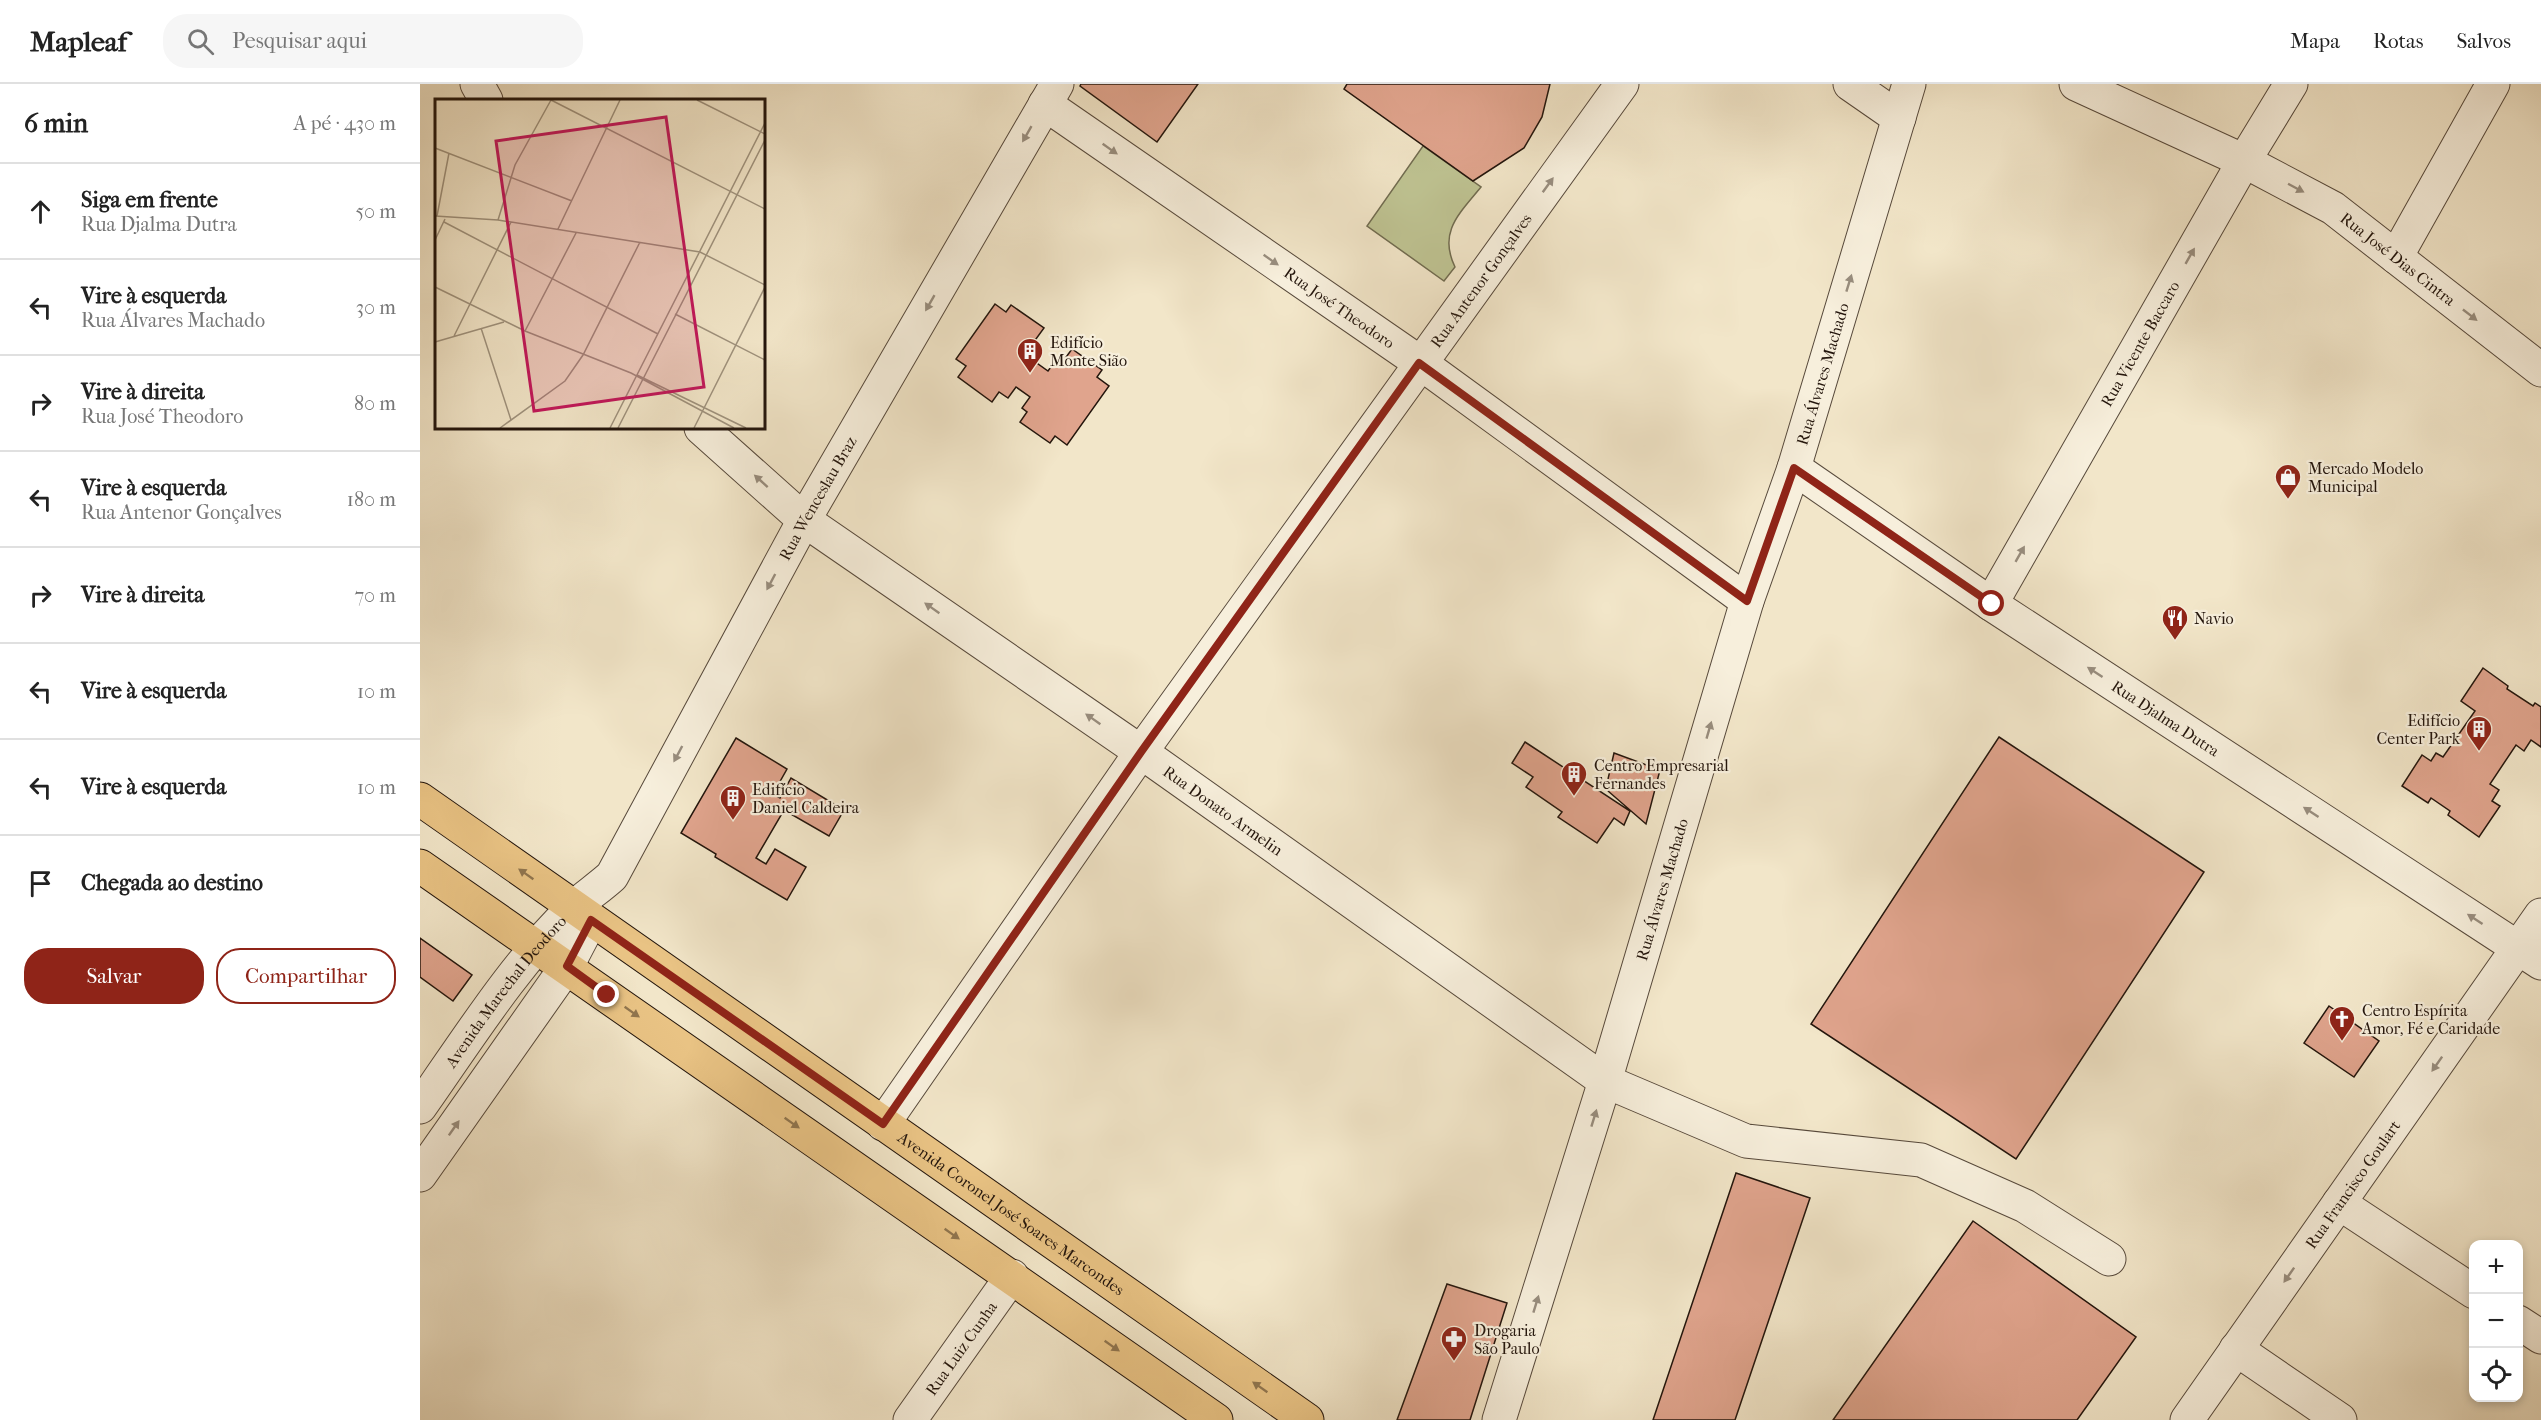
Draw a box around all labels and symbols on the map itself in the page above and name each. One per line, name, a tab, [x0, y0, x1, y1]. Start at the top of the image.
inset map	[435, 99, 765, 429]
one-way arrow	[1022, 126, 1033, 142]
one-way arrow	[1102, 143, 1118, 155]
one-way arrow	[1542, 178, 1554, 194]
one-way arrow	[2288, 183, 2305, 193]
street label: Rua José Dias Cintra	[2337, 208, 2460, 310]
street label: Rua Antenor Gonçalves	[1426, 209, 1535, 351]
one-way arrow	[2185, 248, 2195, 265]
one-way arrow	[1262, 254, 1278, 266]
street label: Rua José Theodoro	[1281, 263, 1399, 352]
one-way arrow	[1845, 274, 1854, 292]
street label: Rua Vicente Baccaro	[2096, 277, 2183, 410]
one-way arrow	[924, 295, 935, 311]
street label: Rua Álvares Machado	[1792, 301, 1852, 447]
one-way arrow	[2463, 308, 2478, 320]
place label: Edifício Monte Sião	[1050, 333, 1127, 370]
building icon: Edifício Monte Sião	[1015, 336, 1045, 374]
street label: Rua Wenceslau Braz	[775, 433, 860, 563]
place label: Mercado Modelo Municipal	[2308, 459, 2423, 496]
shop icon: Mercado Modelo Municipal	[2273, 462, 2303, 500]
one-way arrow	[754, 475, 769, 488]
one-way arrow	[2015, 545, 2025, 562]
one-way arrow	[766, 574, 776, 591]
route start	[1978, 590, 2004, 616]
one-way arrow	[925, 602, 941, 614]
restaurant icon: Navio	[2160, 603, 2190, 641]
place label: Navio	[2194, 609, 2234, 628]
one-way arrow	[2087, 666, 2103, 677]
street label: Rua Djalma Dutra	[2108, 676, 2224, 760]
place label: Edifício Center Park	[2376, 711, 2461, 748]
one-way arrow	[1085, 714, 1101, 725]
building icon: Edifício Center Park	[2464, 714, 2494, 752]
one-way arrow	[1705, 721, 1714, 739]
one-way arrow	[673, 745, 683, 762]
place label: Centro Empresarial Fernandes	[1594, 756, 1729, 793]
building icon: Centro Empresarial Fernandes	[1559, 759, 1589, 797]
street label: Rua Donato Armelin	[1160, 761, 1287, 860]
place label: Edifício Daniel Caldeira	[752, 780, 860, 817]
building icon: Edifício Daniel Caldeira	[718, 783, 748, 821]
one-way arrow	[2303, 807, 2319, 818]
street label: Rua Álvares Machado	[1632, 816, 1692, 963]
one-way arrow	[519, 868, 535, 880]
street label: Avenida Marechal Deodoro	[440, 911, 570, 1072]
one-way arrow	[2467, 913, 2483, 924]
route end	[593, 981, 619, 1007]
place label: Centro Espírita Amor, Fé e Caridade	[2361, 1001, 2500, 1038]
church icon: Centro Espírita Amor, Fé e Caridade	[2327, 1004, 2357, 1042]
one-way arrow	[623, 1006, 639, 1018]
one-way arrow	[2431, 1055, 2443, 1071]
one-way arrow	[1590, 1109, 1599, 1127]
street label: Rua Francisco Goulart	[2301, 1116, 2404, 1252]
one-way arrow	[784, 1117, 800, 1128]
one-way arrow	[448, 1120, 460, 1136]
street label: Avenida Coronel José Soares Marcondes	[894, 1127, 1128, 1299]
one-way arrow	[944, 1228, 960, 1240]
one-way arrow	[2283, 1266, 2295, 1282]
one-way arrow	[1531, 1295, 1541, 1313]
street label: Rua Luiz Cunha	[921, 1297, 1001, 1399]
place label: Drogaria São Paulo	[1474, 1321, 1540, 1358]
pharmacy icon: Drogaria São Paulo	[1439, 1324, 1469, 1362]
one-way arrow	[1104, 1340, 1120, 1351]
one-way arrow	[1252, 1381, 1268, 1393]

